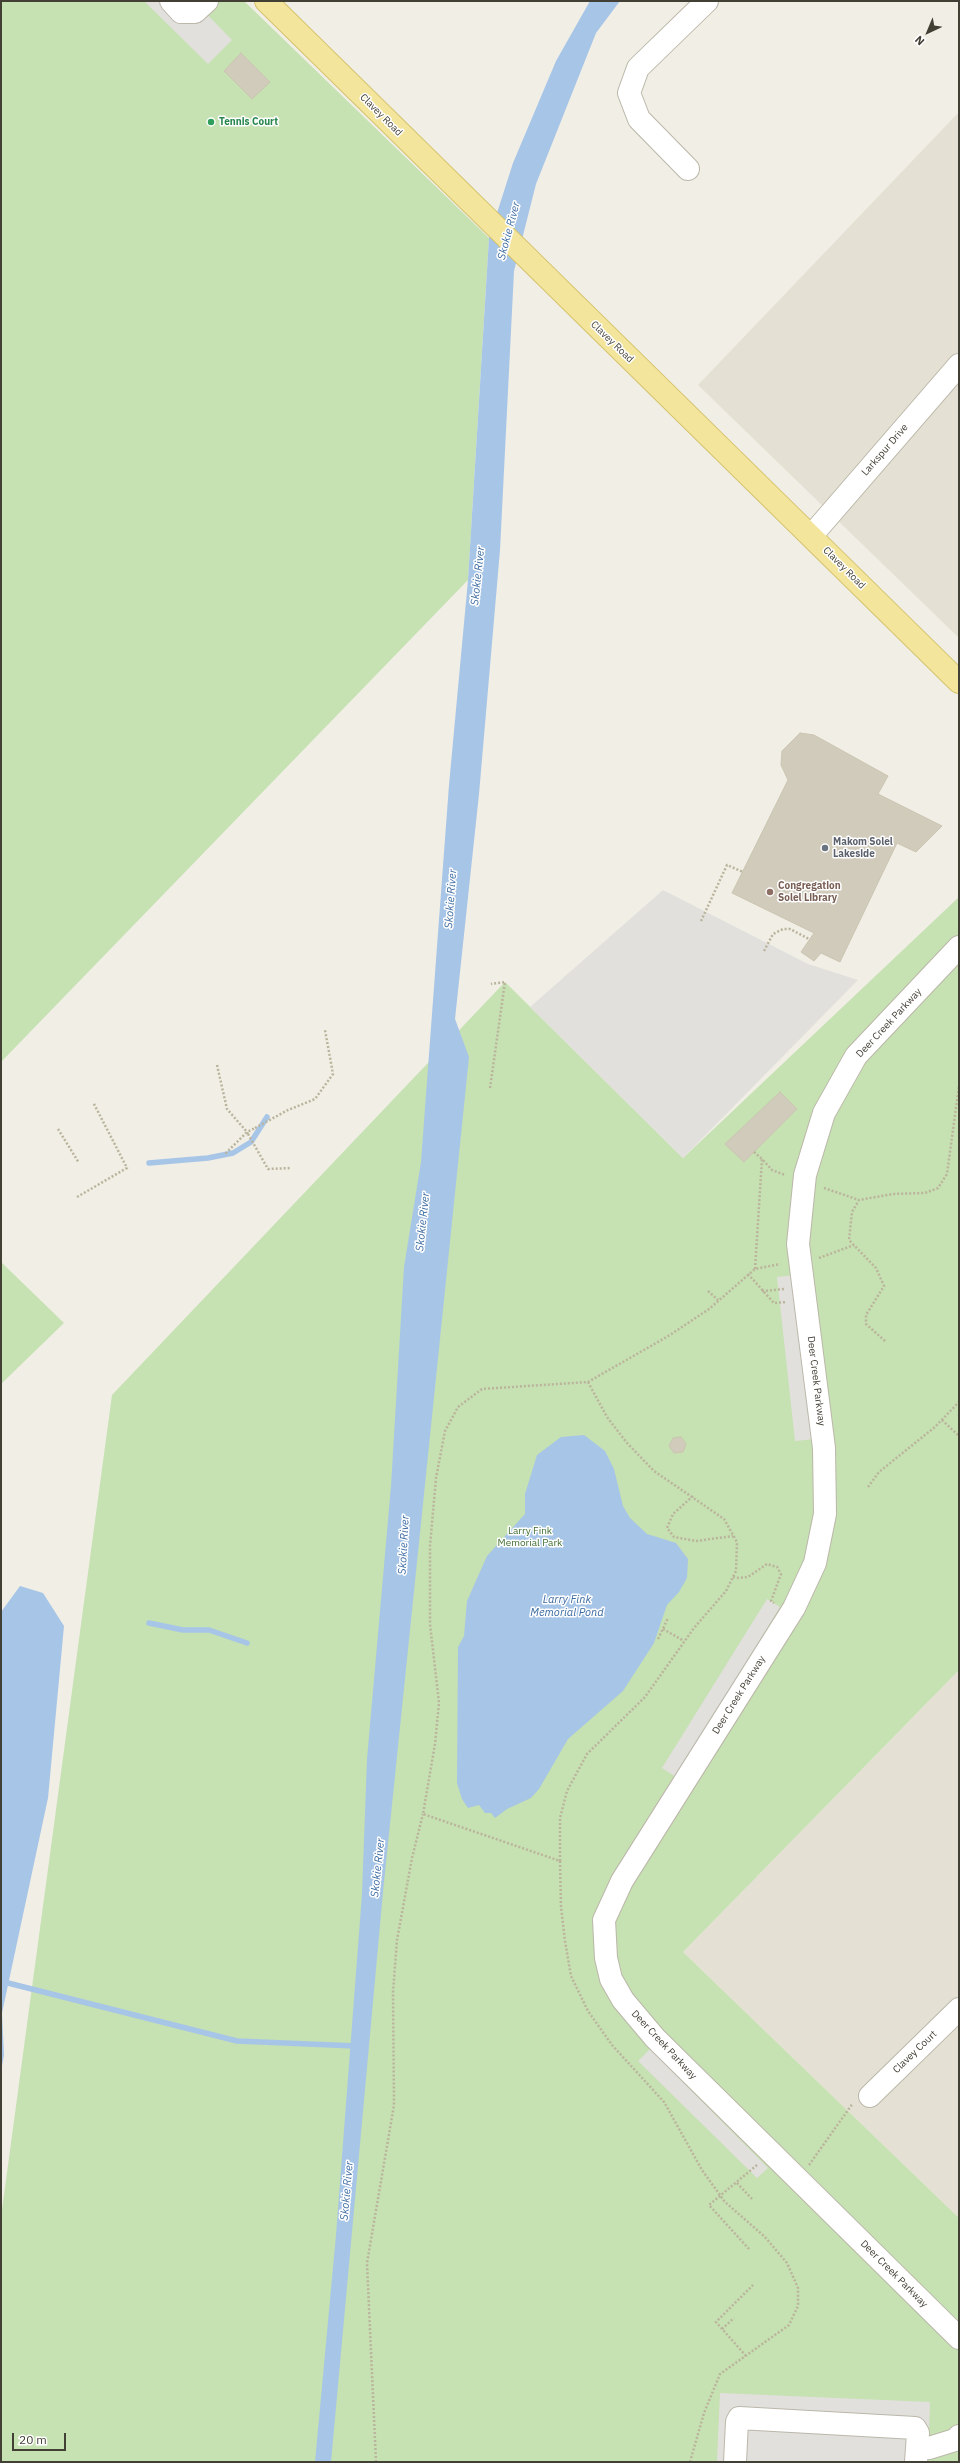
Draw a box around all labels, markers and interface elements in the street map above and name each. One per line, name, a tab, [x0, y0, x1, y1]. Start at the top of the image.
north arrow	[908, 12, 948, 52]
text: N	[912, 33, 927, 48]
street label: Clavey Road	[357, 91, 405, 139]
place label: Tennis Court	[219, 116, 278, 128]
marker: Tennis Court	[206, 117, 216, 127]
water label: Skokie River	[495, 201, 523, 261]
street label: Clavey Road	[588, 319, 636, 365]
street label: Larkspur Drive	[859, 422, 911, 478]
street label: Clavey Road	[820, 544, 868, 592]
water label: Skokie River	[468, 546, 488, 606]
place label: Makom Solel Lakeside	[833, 836, 893, 860]
marker: Makom Solel Lakeside	[820, 843, 830, 853]
water label: Skokie River	[442, 869, 460, 929]
place label: Congregation Solel Library	[778, 880, 841, 904]
marker: Congregation Solel Library	[765, 887, 775, 897]
street label: Deer Creek Parkway	[854, 986, 924, 1060]
water label: Skokie River	[413, 1192, 433, 1252]
street label: Deer Creek Parkway	[805, 1335, 827, 1427]
water label: Skokie River	[396, 1515, 412, 1575]
park label: Larry Fink Memorial Park	[498, 1525, 562, 1548]
water label: Larry Fink Memorial Pond	[530, 1593, 604, 1619]
street label: Deer Creek Parkway	[710, 1654, 768, 1736]
water label: Skokie River	[368, 1838, 388, 1898]
street label: Deer Creek Parkway	[629, 2008, 699, 2082]
street label: Clavey Court	[890, 2028, 940, 2076]
water label: Skokie River	[338, 2161, 356, 2221]
street label: Deer Creek Parkway	[858, 2238, 930, 2310]
scale bar	[14, 2425, 68, 2451]
text: 20 m	[19, 2432, 47, 2447]

